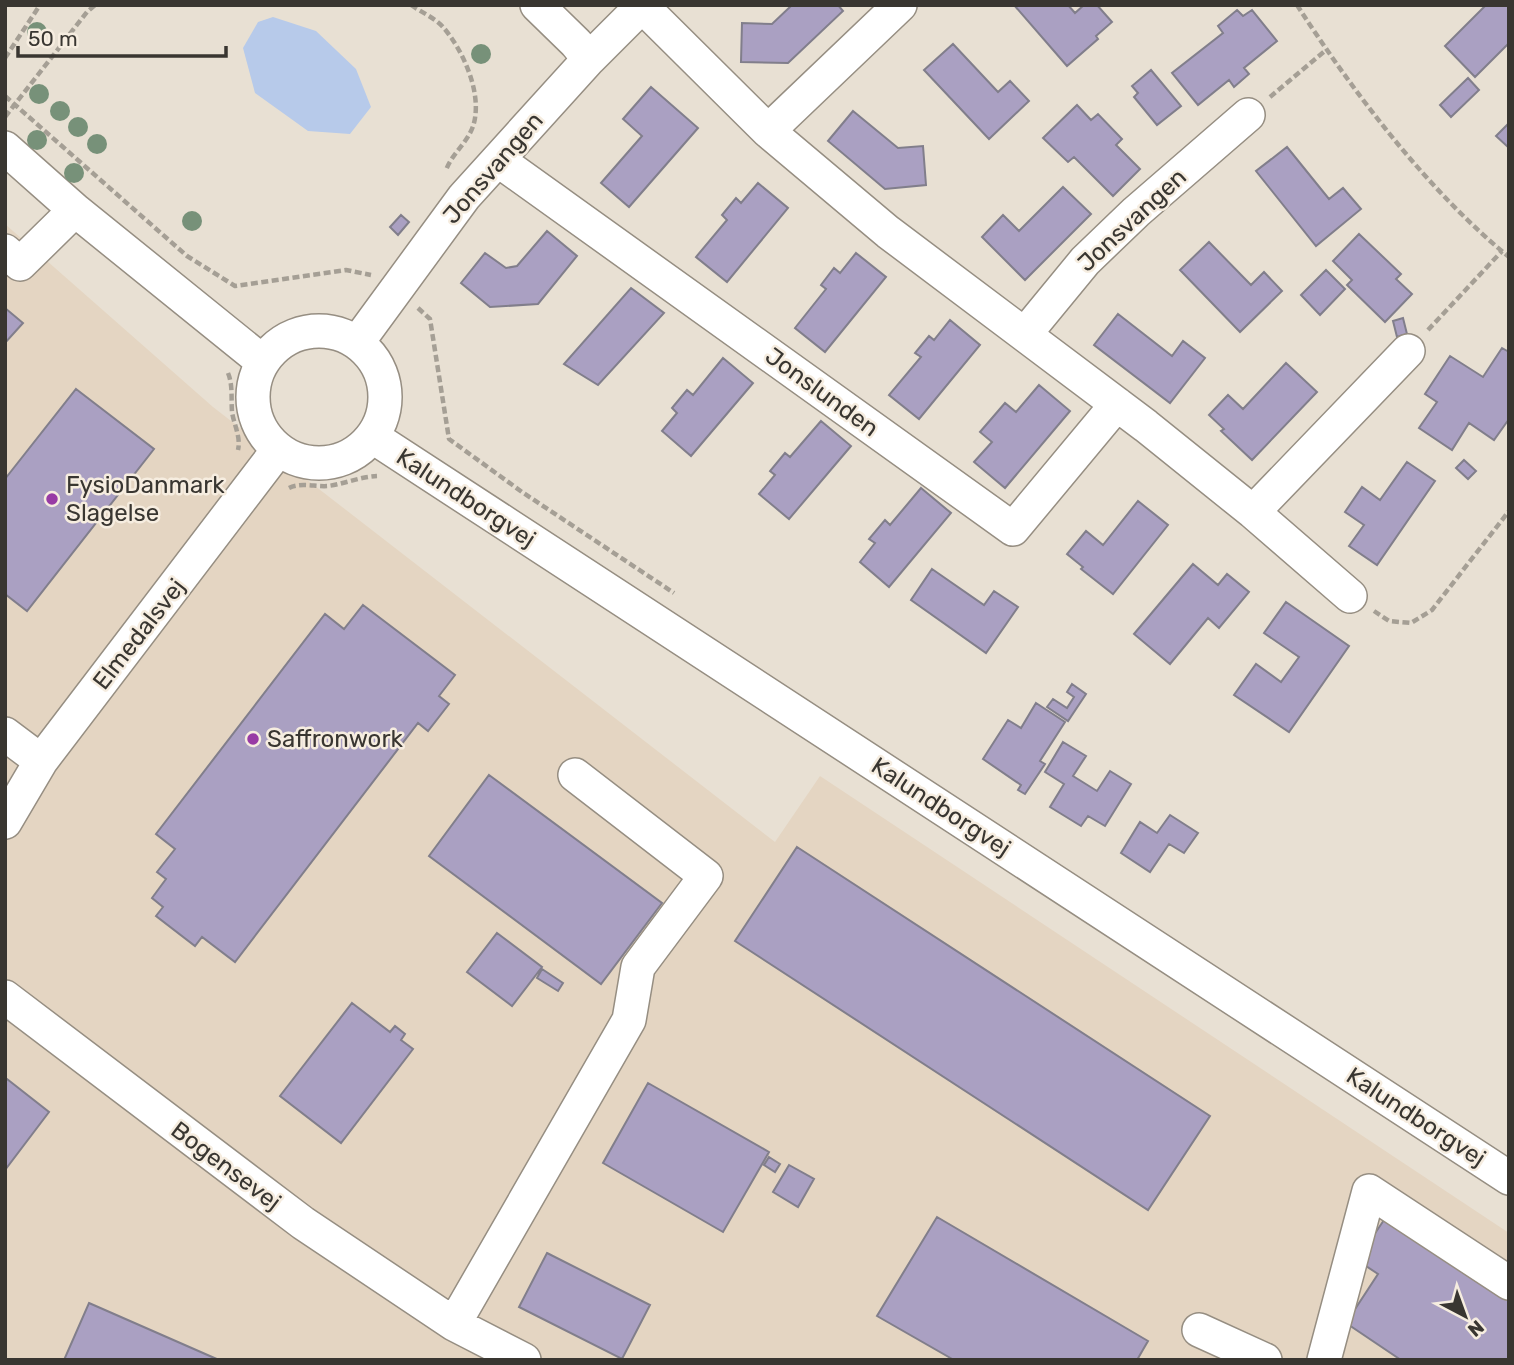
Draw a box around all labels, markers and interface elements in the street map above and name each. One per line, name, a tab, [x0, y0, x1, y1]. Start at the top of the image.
scale bar	[18, 14, 226, 58]
text: 50 m	[28, 26, 78, 51]
street label: Jonsvangen	[437, 107, 549, 229]
street label: Jonsvangen	[1072, 163, 1192, 277]
street label: Jonslunden	[760, 342, 884, 442]
street label: Kalundborgvej	[391, 443, 541, 553]
place label: FysioDanmark Slagelse	[66, 471, 225, 527]
marker: FysioDanmark Slagelse	[44, 491, 60, 507]
street label: Elmedalsvej	[87, 573, 191, 695]
place label: Saffronwork	[267, 725, 403, 753]
marker: Saffronwork	[245, 731, 261, 747]
street label: Kalundborgvej	[866, 752, 1016, 862]
street label: Kalundborgvej	[1341, 1062, 1491, 1172]
street label: Bogensevej	[166, 1116, 286, 1216]
north arrow	[1430, 1281, 1500, 1351]
text: N	[1463, 1315, 1489, 1342]

